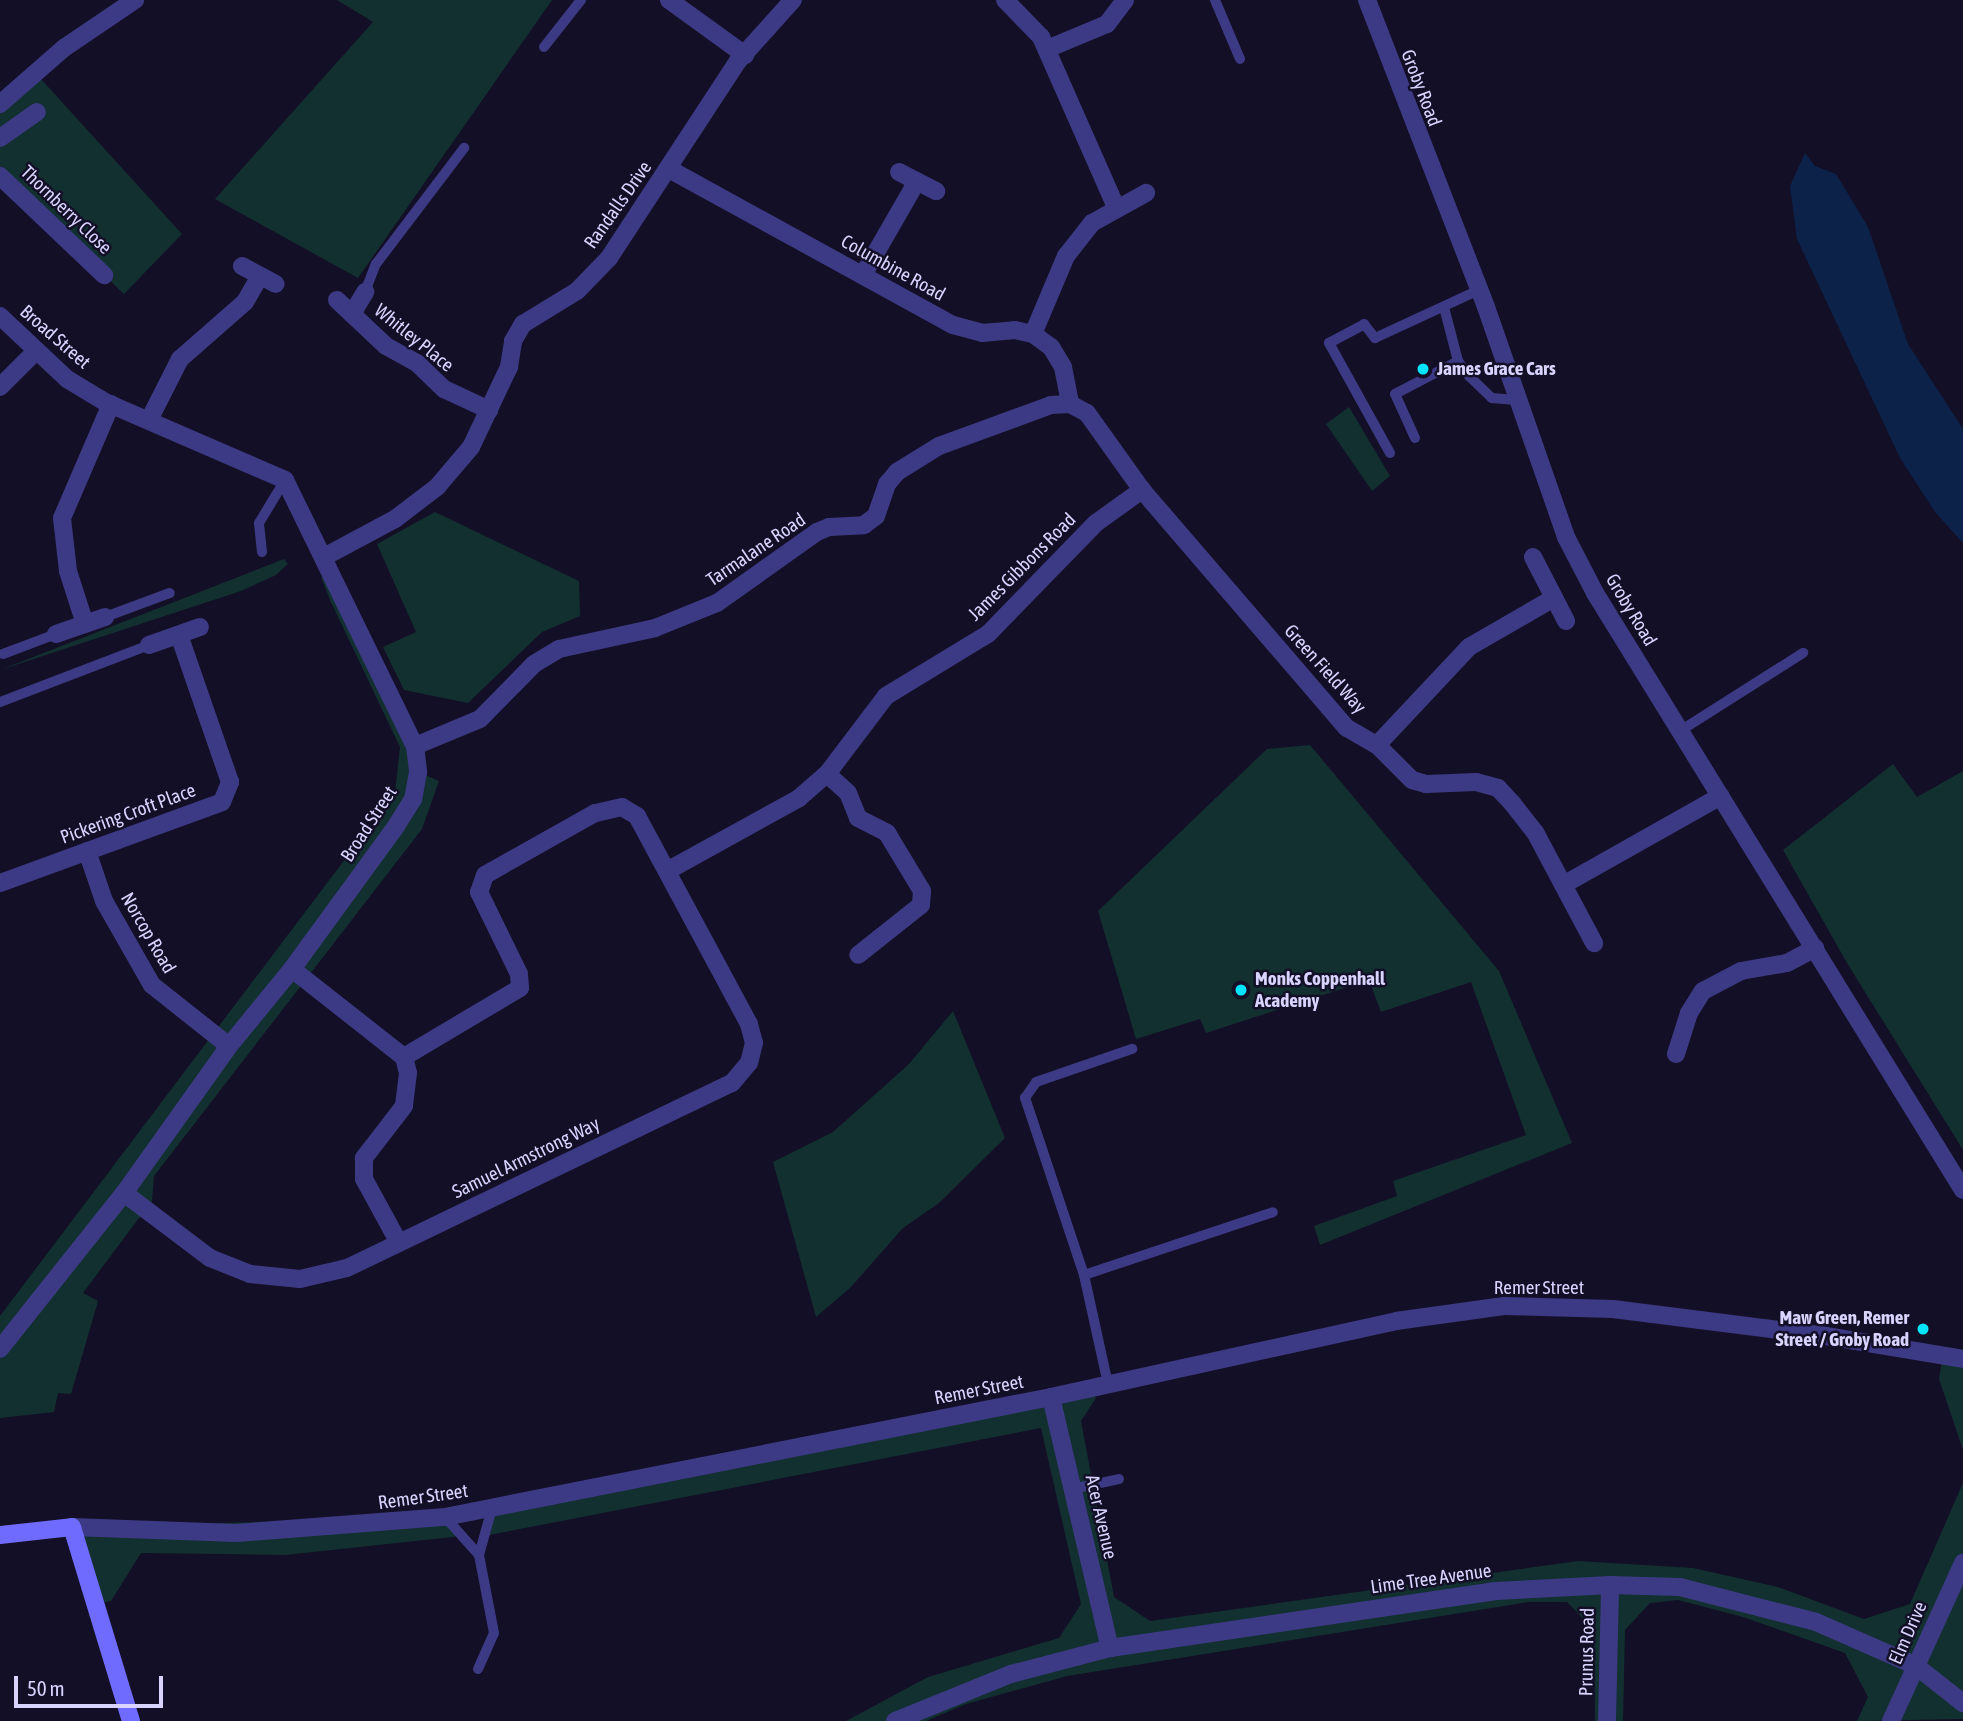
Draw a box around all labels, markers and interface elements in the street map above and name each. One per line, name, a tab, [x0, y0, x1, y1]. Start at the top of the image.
street label: Groby Road	[1396, 47, 1446, 129]
street label: Randalls Drive	[580, 157, 656, 253]
street label: Thornberry Close	[16, 161, 116, 259]
street label: Columbine Road	[837, 230, 949, 306]
street label: Whitley Place	[370, 299, 458, 377]
street label: Broad Street	[15, 300, 95, 374]
place label: James Grace Cars	[1437, 358, 1556, 380]
marker: James Grace Cars	[1415, 361, 1431, 377]
street label: James Gibbons Road	[963, 508, 1081, 626]
street label: Tarmalane Road	[702, 509, 810, 591]
street label: Groby Road	[1601, 570, 1661, 650]
street label: Green Field Way	[1279, 620, 1371, 718]
street label: Pickering Croft Place	[57, 779, 199, 849]
street label: Broad Street	[336, 782, 402, 866]
street label: Norcop Road	[116, 889, 180, 977]
place label: Monks Coppenhall Academy	[1255, 968, 1385, 1012]
marker: Monks Coppenhall Academy	[1233, 982, 1249, 998]
street label: Samuel Armstrong Way	[449, 1112, 603, 1204]
street label: Remer Street	[1494, 1277, 1584, 1299]
place label: Maw Green, Remer Street / Groby Road	[1776, 1307, 1909, 1351]
marker: Maw Green, Remer Street / Groby Road	[1915, 1321, 1931, 1337]
street label: Remer Street	[932, 1370, 1026, 1410]
street label: Acer Avenue	[1080, 1473, 1122, 1561]
street label: Remer Street	[377, 1479, 469, 1515]
street label: Lime Tree Avenue	[1369, 1559, 1493, 1599]
street label: Elm Drive	[1884, 1598, 1932, 1668]
street label: Prunus Road	[1575, 1608, 1599, 1696]
scale bar	[18, 1662, 166, 1706]
text: 50 m	[27, 1676, 65, 1700]

